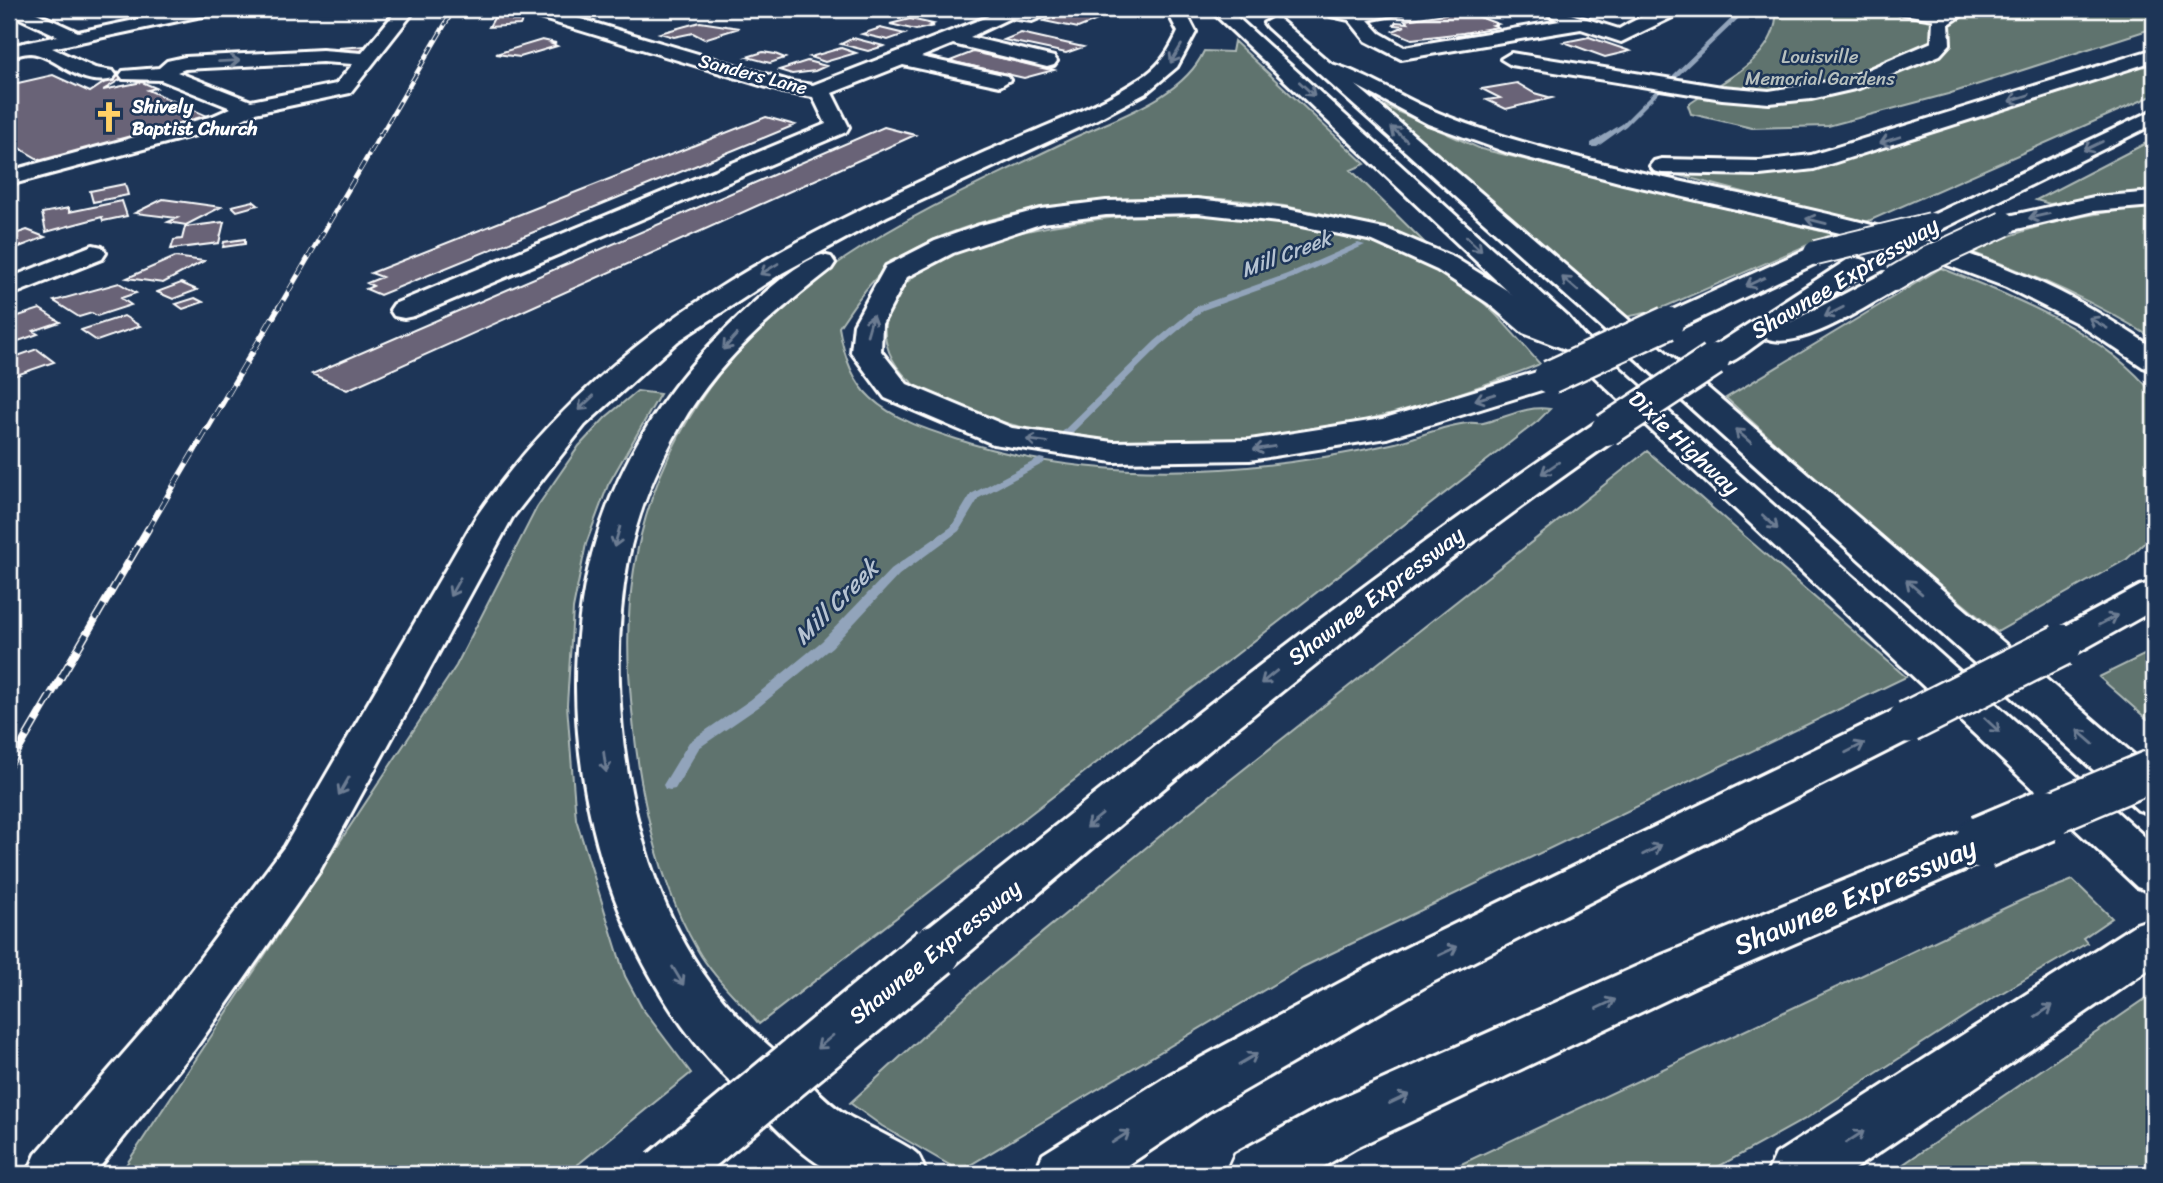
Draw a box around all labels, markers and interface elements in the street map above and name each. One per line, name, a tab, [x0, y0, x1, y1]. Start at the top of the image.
park label: Louisville Memorial Gardens	[1745, 40, 1895, 95]
street label: Sanders Lane	[695, 44, 811, 104]
one-way arrow	[1169, 44, 1184, 63]
one-way arrow	[217, 54, 240, 67]
one-way arrow	[1298, 81, 1315, 98]
place label: Shively Baptist Church	[131, 90, 257, 145]
one-way arrow	[2009, 93, 2031, 105]
church icon: Shively Baptist Church	[92, 100, 126, 134]
one-way arrow	[1390, 126, 1408, 142]
one-way arrow	[1879, 134, 1901, 147]
one-way arrow	[2083, 140, 2104, 153]
street label: Shawnee Expressway	[1743, 205, 1947, 351]
one-way arrow	[2028, 210, 2050, 223]
one-way arrow	[1805, 214, 1828, 227]
water label: Mill Creek	[1235, 218, 1339, 289]
one-way arrow	[1465, 236, 1483, 252]
one-way arrow	[760, 262, 780, 276]
one-way arrow	[1561, 276, 1579, 292]
one-way arrow	[1745, 276, 1766, 289]
one-way arrow	[1824, 306, 1845, 320]
one-way arrow	[865, 315, 878, 337]
one-way arrow	[2088, 316, 2108, 330]
one-way arrow	[722, 333, 738, 351]
street label: Dixie Highway	[1618, 380, 1750, 506]
one-way arrow	[1474, 392, 1496, 405]
one-way arrow	[578, 395, 595, 412]
one-way arrow	[1734, 428, 1752, 444]
one-way arrow	[1026, 435, 1049, 448]
one-way arrow	[1253, 442, 1276, 455]
one-way arrow	[1541, 461, 1560, 475]
one-way arrow	[1761, 514, 1779, 530]
street label: Shawnee Expressway	[1278, 515, 1474, 677]
one-way arrow	[610, 525, 623, 547]
water label: Mill Creek	[783, 547, 891, 655]
one-way arrow	[448, 577, 462, 597]
one-way arrow	[1906, 578, 1923, 595]
one-way arrow	[2098, 613, 2118, 627]
one-way arrow	[1261, 669, 1279, 684]
one-way arrow	[1983, 717, 2000, 734]
one-way arrow	[2076, 729, 2094, 745]
one-way arrow	[1844, 741, 1865, 755]
one-way arrow	[599, 750, 612, 773]
one-way arrow	[337, 776, 351, 796]
one-way arrow	[1085, 813, 1103, 829]
street label: Shawnee Expressway	[1726, 822, 1985, 969]
one-way arrow	[1641, 842, 1662, 856]
street label: Shawnee Expressway	[839, 869, 1031, 1035]
one-way arrow	[1437, 944, 1458, 958]
one-way arrow	[672, 965, 686, 985]
one-way arrow	[1595, 997, 1616, 1010]
one-way arrow	[2034, 1004, 2053, 1018]
one-way arrow	[817, 1034, 835, 1050]
one-way arrow	[1237, 1052, 1257, 1066]
one-way arrow	[1388, 1092, 1409, 1105]
one-way arrow	[1111, 1130, 1130, 1144]
one-way arrow	[1844, 1130, 1864, 1144]

